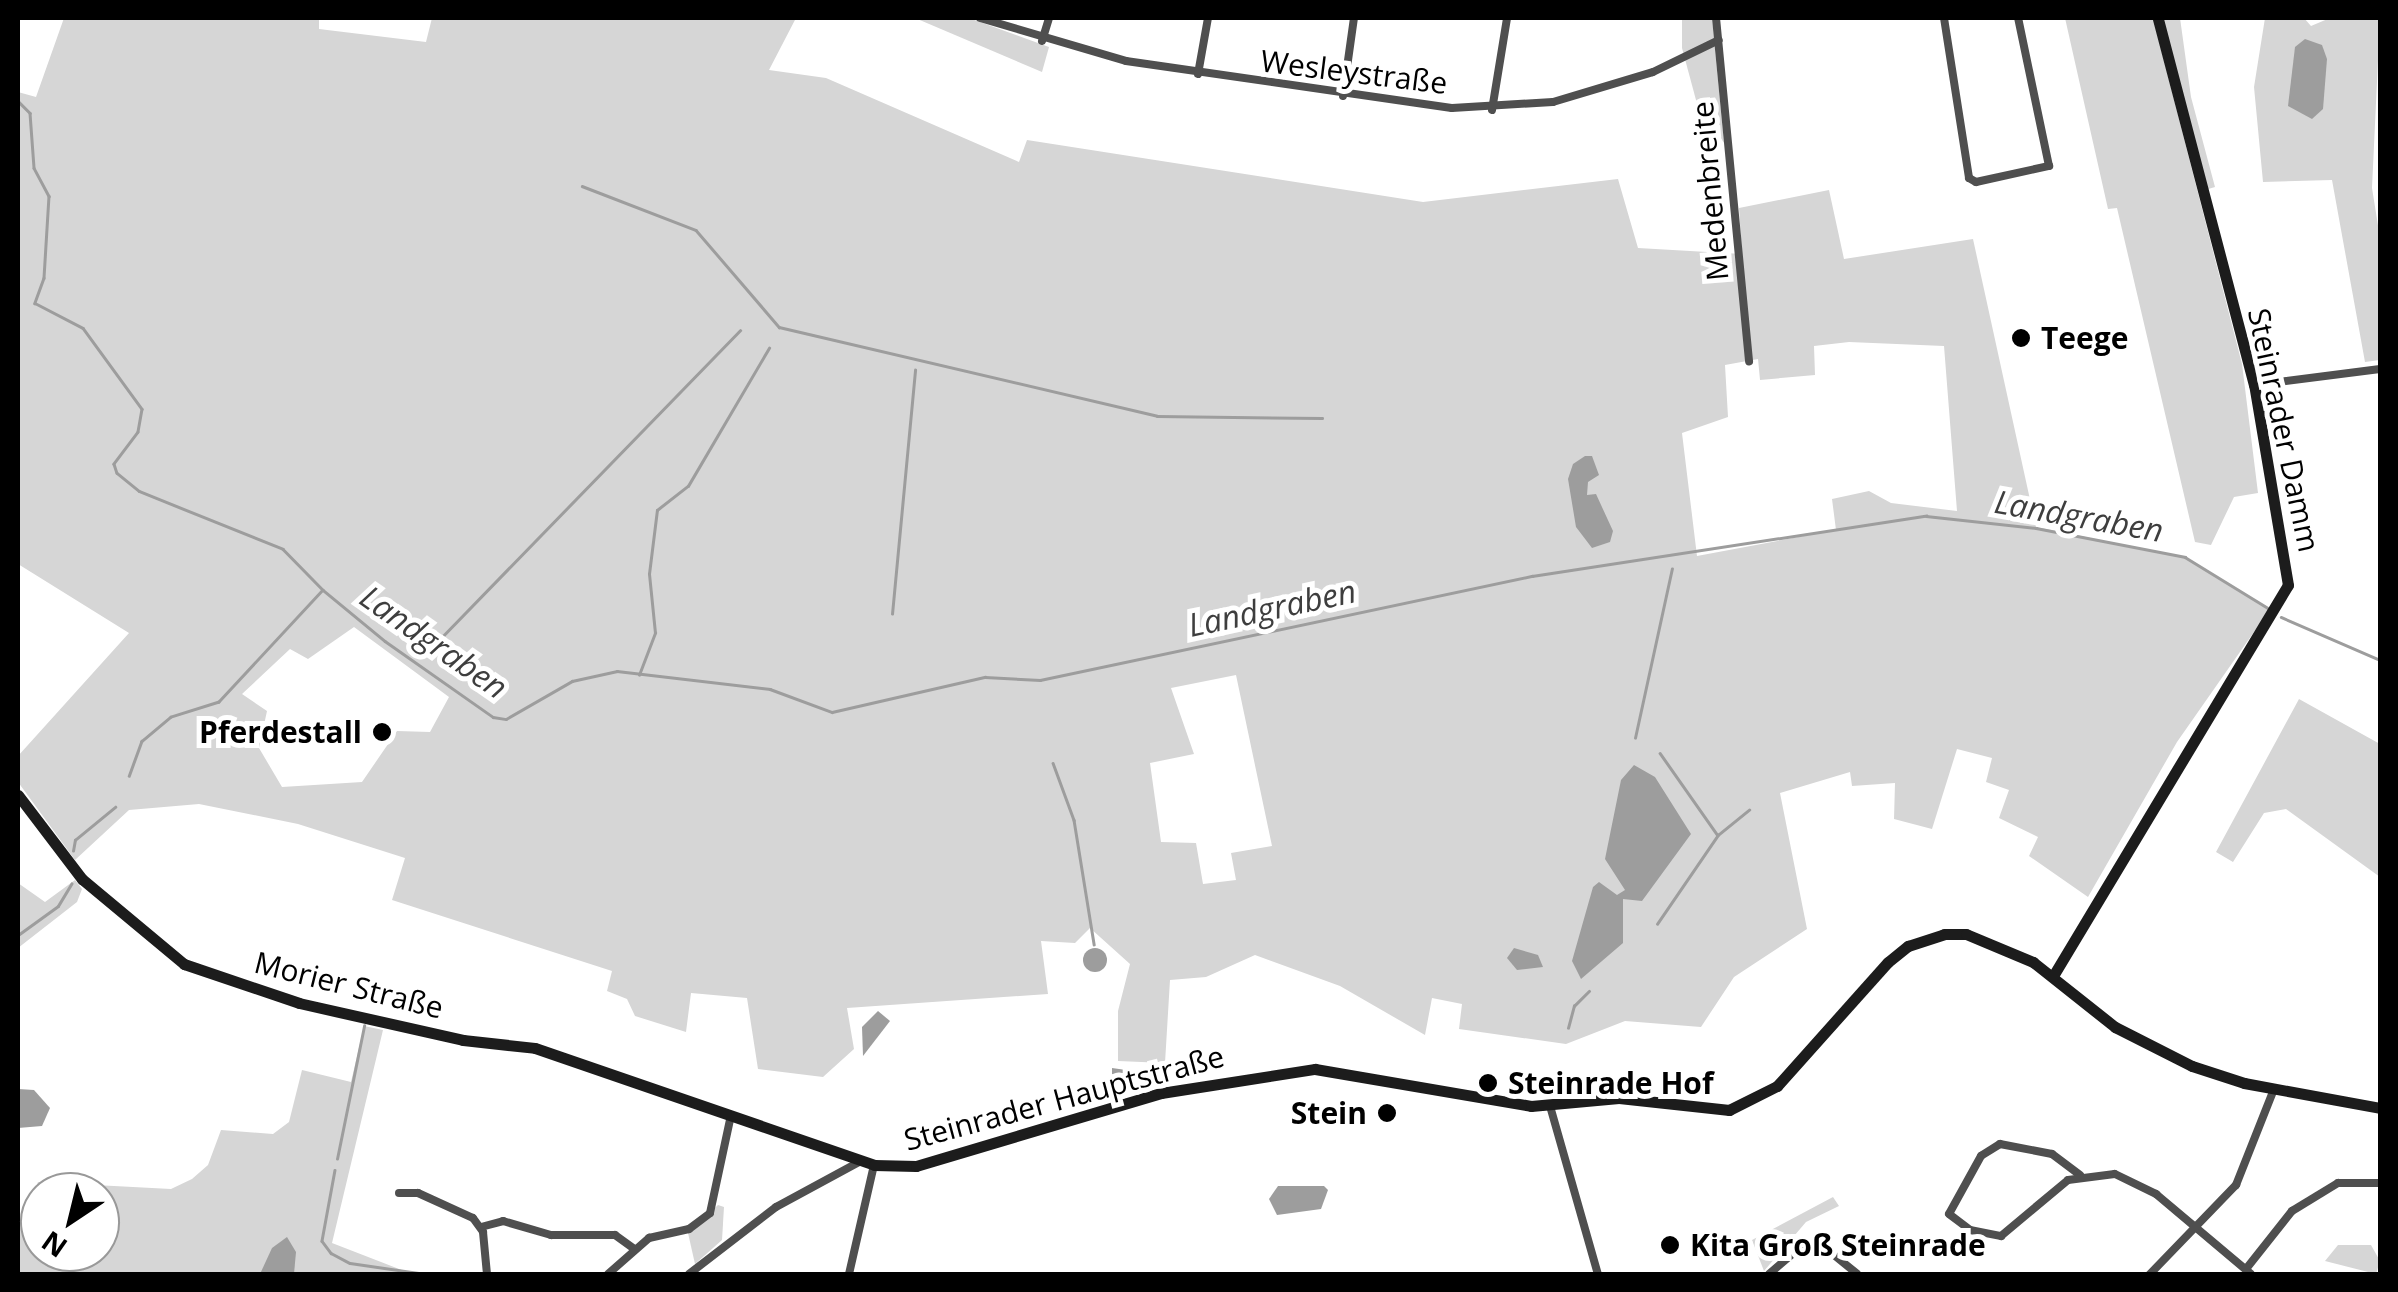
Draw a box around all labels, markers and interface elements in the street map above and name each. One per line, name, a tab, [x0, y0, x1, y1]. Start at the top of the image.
street label: Wesleystraße	[1259, 43, 1449, 101]
street label: Medenbreite	[1684, 100, 1736, 282]
street label: Steinrader Damm	[2241, 305, 2327, 555]
place label: Teege	[2041, 320, 2128, 356]
marker: Teege	[2010, 327, 2032, 349]
water label: Landgraben	[1992, 482, 2166, 550]
water label: Landgraben	[1185, 571, 1359, 645]
water label: Landgraben	[353, 577, 515, 707]
place label: Pferdestall	[199, 714, 362, 750]
marker: Pferdestall	[371, 721, 393, 743]
street label: Morier Straße	[251, 944, 447, 1026]
street label: Steinrader Hauptstraße	[900, 1038, 1228, 1158]
place label: Steinrade Hof	[1508, 1065, 1714, 1101]
marker: Steinrade Hof	[1477, 1072, 1499, 1094]
place label: Stein	[1291, 1095, 1367, 1131]
marker: Stein	[1376, 1102, 1398, 1124]
north arrow	[20, 1172, 120, 1272]
text: N	[34, 1223, 74, 1267]
place label: Kita Groß Steinrade	[1690, 1227, 1986, 1263]
marker: Kita Groß Steinrade	[1659, 1234, 1681, 1256]

